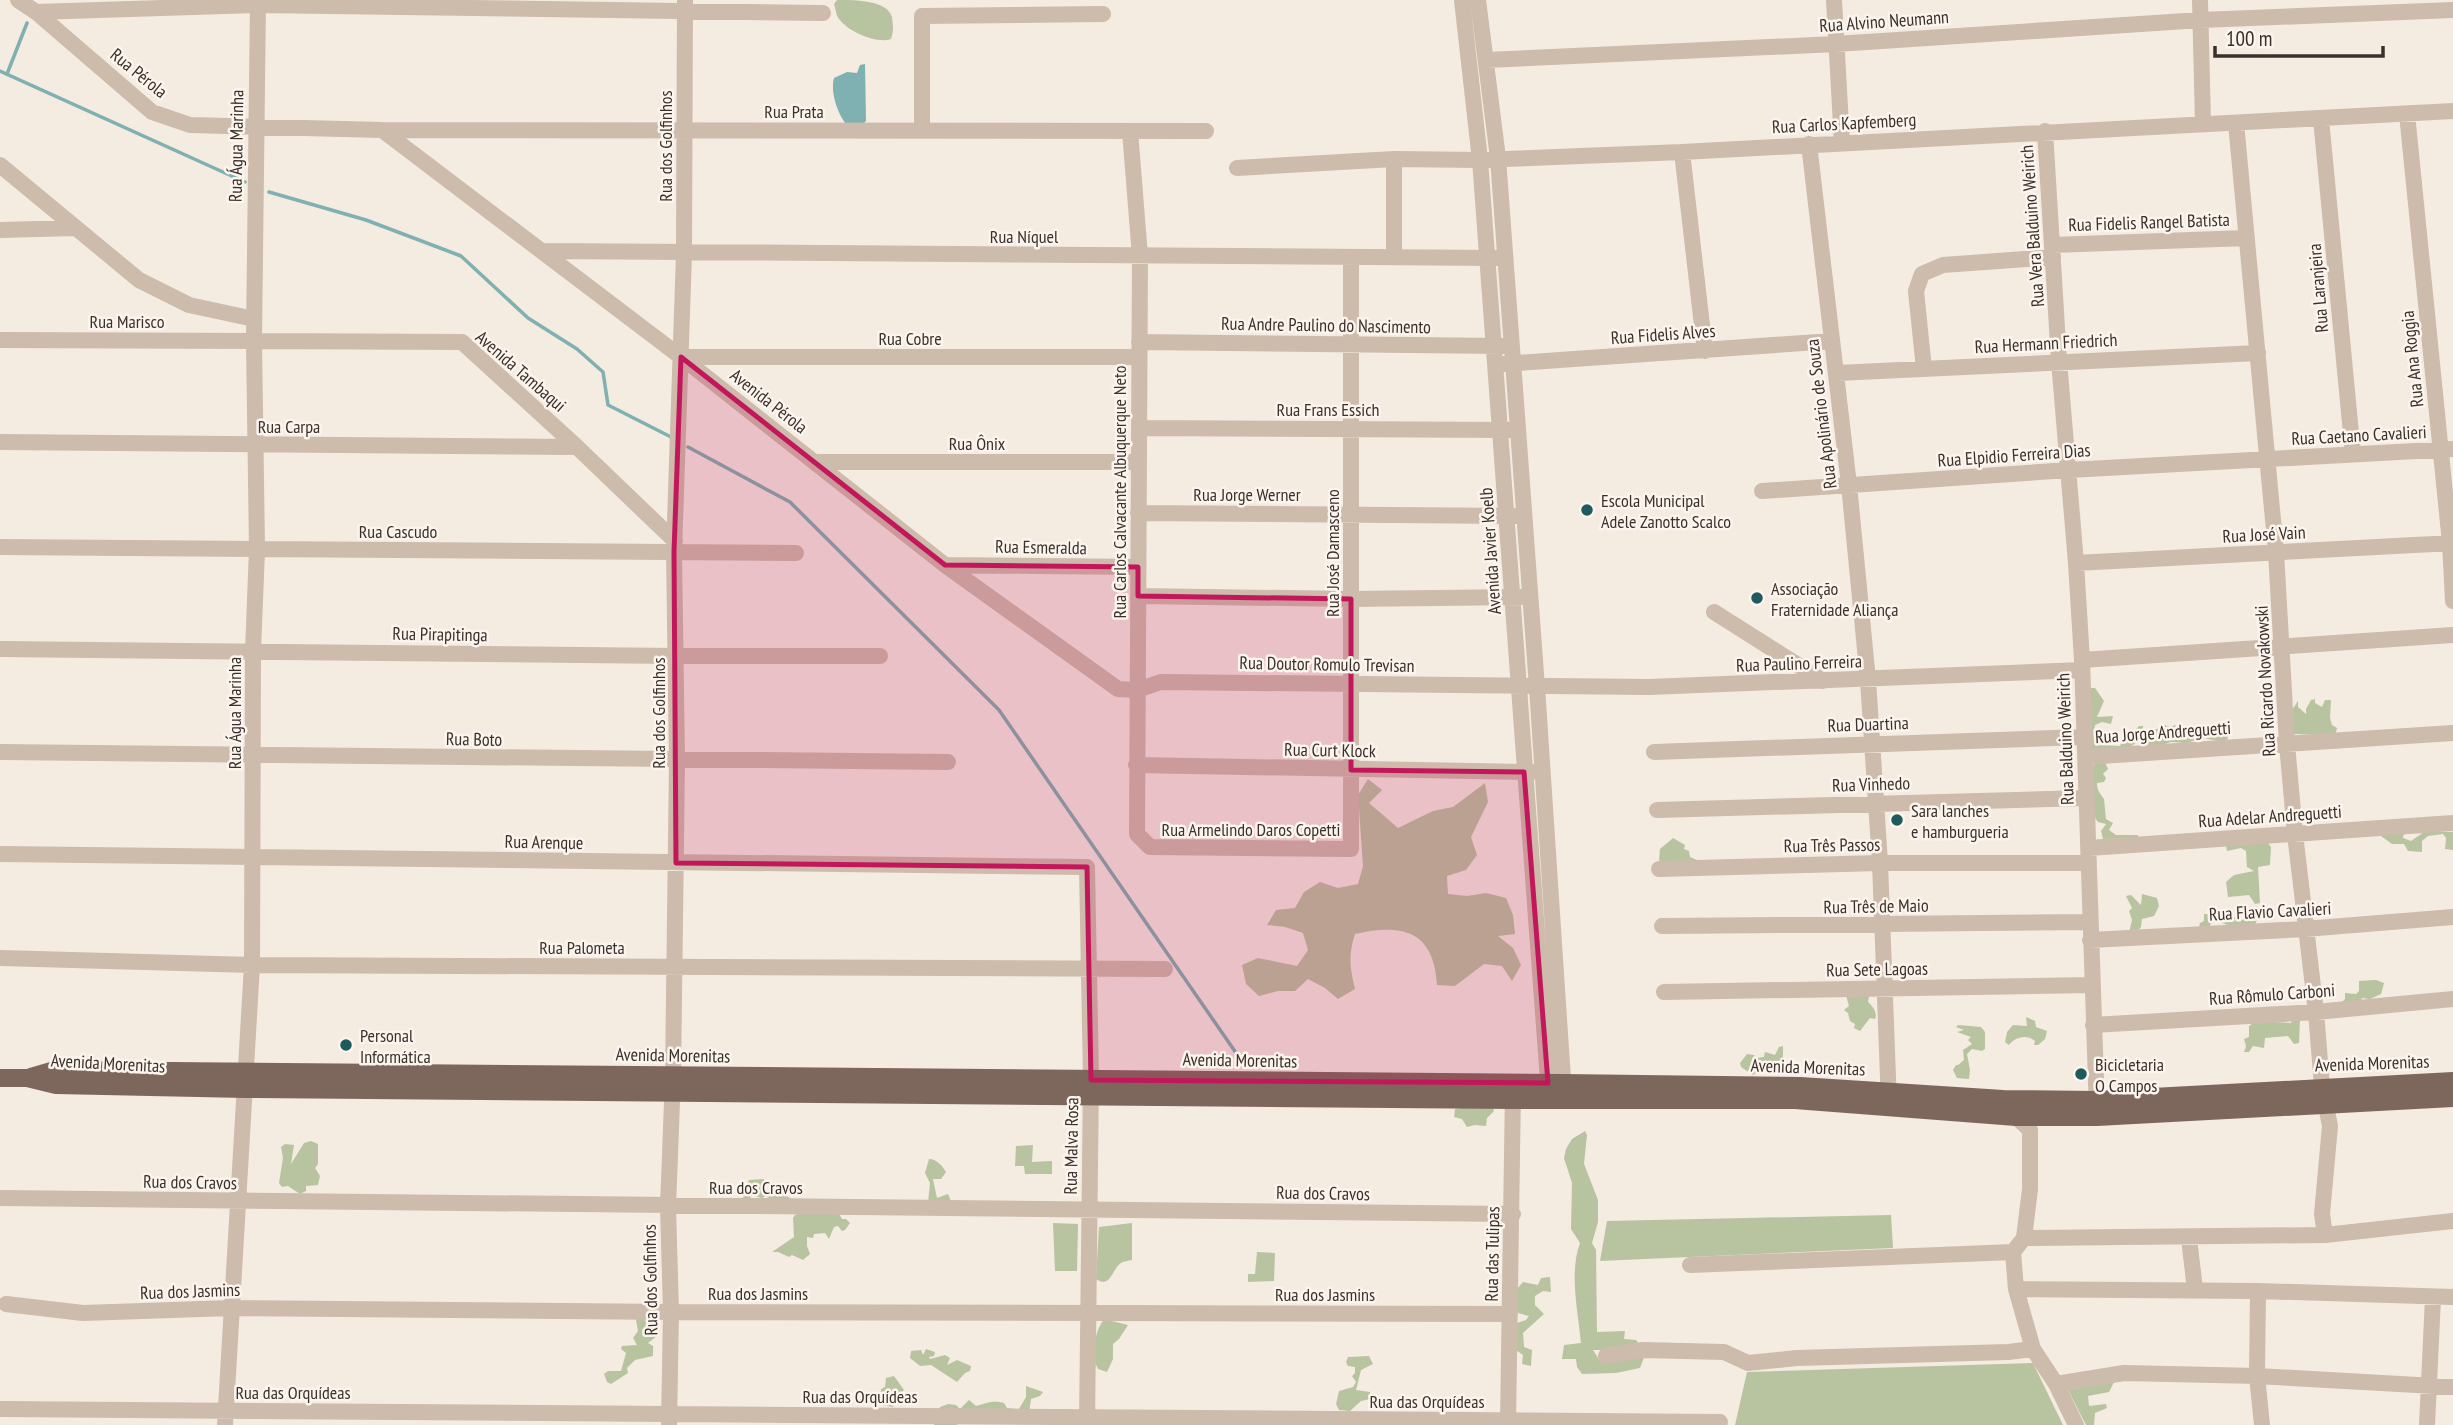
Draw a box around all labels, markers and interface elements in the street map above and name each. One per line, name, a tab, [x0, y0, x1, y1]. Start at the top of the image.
street label: Rua Alvino Neumann	[1818, 5, 1950, 37]
scale bar	[2215, 14, 2383, 58]
text: 100 m	[2226, 25, 2272, 52]
street label: Rua Pérola	[106, 43, 172, 103]
street label: Rua Água Marinha	[224, 90, 248, 202]
street label: Rua dos Golfinhos	[654, 90, 677, 202]
street label: Rua Prata	[764, 100, 824, 123]
street label: Rua Carlos Kapfemberg	[1771, 108, 1917, 138]
street label: Rua Vera Balduino Weirich	[2015, 144, 2049, 308]
street label: Rua Fidelis Rangel Batista	[2068, 208, 2230, 236]
street label: Rua Níquel	[990, 225, 1059, 248]
street label: Rua Laranjeira	[2303, 243, 2333, 333]
street label: Rua Marisco	[90, 310, 165, 333]
street label: Rua Ana Roggia	[2396, 310, 2428, 408]
street label: Rua Andre Paulino do Nascimento	[1221, 312, 1431, 338]
street label: Rua Fidelis Alves	[1610, 319, 1716, 349]
street label: Avenida Tambaqui	[471, 325, 571, 417]
street label: Rua Cobre	[878, 327, 942, 350]
street label: Rua Hermann Friedrich	[1974, 328, 2118, 358]
street label: Rua Apolinário de Souza	[1800, 338, 1842, 490]
street label: Avenida Pérola	[726, 364, 812, 438]
street label: Rua Carlos Calvacante Albuquerque Neto	[1108, 365, 1131, 618]
street label: Rua Frans Essich	[1277, 398, 1379, 421]
street label: Rua Carpa	[258, 415, 320, 438]
street label: Rua Caetano Cavalieri	[2291, 420, 2427, 450]
street label: Rua Ônix	[949, 432, 1006, 455]
street label: Rua Elpidio Ferreira Dias	[1937, 438, 2091, 472]
street label: Rua Jorge Werner	[1193, 483, 1301, 506]
street label: Avenida Javier Koelb	[1474, 487, 1506, 615]
street label: Rua José Damasceno	[1321, 489, 1344, 617]
place label: Escola Municipal Adele Zanotto Scalco	[1601, 489, 1731, 533]
marker: Escola Municipal Adele Zanotto Scalco	[1579, 502, 1595, 518]
street label: Rua Cascudo	[359, 520, 437, 543]
street label: Rua José Vain	[2222, 520, 2306, 548]
street label: Rua Esmeralda	[995, 535, 1087, 559]
place label: Associação Fraternidade Aliança	[1771, 577, 1898, 621]
marker: Associação Fraternidade Aliança	[1749, 590, 1765, 606]
street label: Rua Ricardo Novakowski	[2250, 605, 2280, 757]
street label: Rua Pirapitinga	[392, 622, 488, 646]
street label: Rua Paulino Ferreira	[1736, 649, 1862, 677]
street label: Rua Doutor Romulo Trevisan	[1239, 651, 1415, 677]
street label: Rua Água Marinha	[223, 657, 246, 769]
street label: Rua dos Golfinhos	[647, 657, 670, 769]
street label: Rua Balduino Weirich	[2051, 673, 2079, 805]
street label: Rua Duartina	[1827, 711, 1909, 737]
street label: Rua Jorge Andreguetti	[2094, 716, 2232, 748]
street label: Rua Boto	[446, 727, 503, 751]
street label: Rua Curt Klock	[1284, 738, 1376, 762]
street label: Rua Vinhedo	[1832, 771, 1911, 797]
place label: Sara lanches e hamburgueria	[1911, 799, 2009, 843]
street label: Rua Adelar Andreguetti	[2198, 800, 2342, 832]
marker: Sara lanches e hamburgueria	[1889, 812, 1905, 828]
street label: Rua Armelindo Daros Copetti	[1162, 818, 1340, 841]
street label: Rua Arenque	[504, 830, 584, 854]
street label: Rua Três Passos	[1783, 833, 1881, 857]
street label: Rua Três de Maio	[1823, 894, 1929, 918]
street label: Rua Flavio Cavalieri	[2208, 896, 2332, 926]
street label: Rua Palometa	[539, 936, 625, 959]
street label: Rua Sete Lagoas	[1826, 957, 1928, 981]
street label: Rua Rômulo Carboni	[2208, 978, 2336, 1010]
place label: Personal Informática	[360, 1024, 431, 1068]
marker: Personal Informática	[338, 1037, 354, 1053]
street label: Avenida Morenitas	[615, 1043, 731, 1067]
street label: Avenida Morenitas	[1182, 1048, 1298, 1072]
street label: Avenida Morenitas	[50, 1049, 166, 1077]
street label: Avenida Morenitas	[2314, 1050, 2430, 1076]
place label: Bicicletaria O Campos	[2095, 1053, 2164, 1097]
street label: Avenida Morenitas	[1750, 1054, 1866, 1080]
marker: Bicicletaria O Campos	[2073, 1066, 2089, 1082]
street label: Rua Malva Rosa	[1059, 1097, 1083, 1195]
street label: Rua dos Cravos	[143, 1170, 237, 1194]
street label: Rua dos Cravos	[709, 1176, 803, 1199]
street label: Rua dos Cravos	[1276, 1181, 1370, 1205]
street label: Rua das Tulipas	[1480, 1206, 1504, 1302]
street label: Rua dos Golfinhos	[638, 1224, 662, 1336]
street label: Rua dos Jasmins	[140, 1278, 240, 1304]
street label: Rua dos Jasmins	[708, 1282, 808, 1305]
street label: Rua dos Jasmins	[1275, 1283, 1375, 1306]
street label: Rua das Orquídeas	[235, 1381, 351, 1404]
street label: Rua das Orquídeas	[802, 1385, 918, 1408]
street label: Rua das Orquídeas	[1369, 1390, 1485, 1413]

